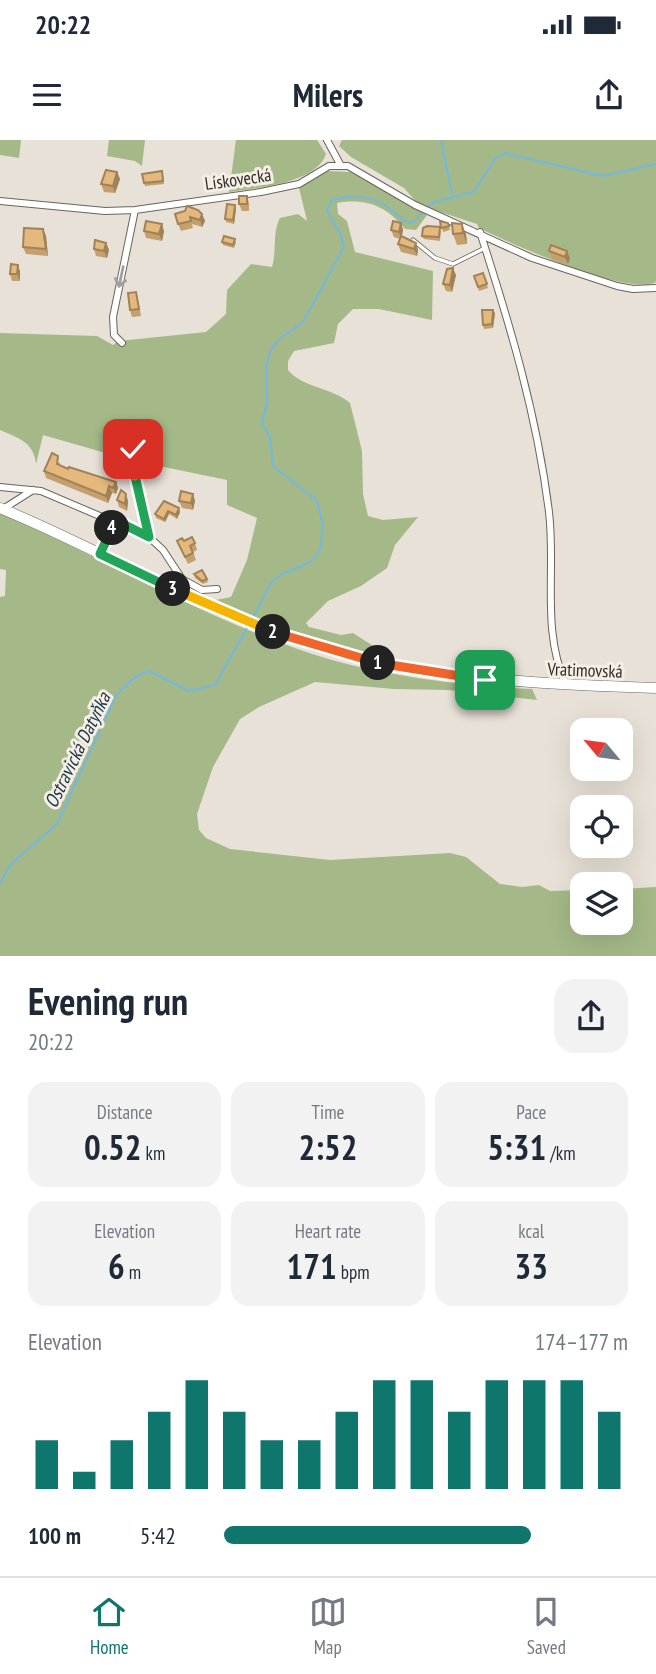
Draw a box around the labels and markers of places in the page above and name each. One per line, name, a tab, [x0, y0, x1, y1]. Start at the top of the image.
pin	[103, 419, 163, 479]
pin: 4	[94, 510, 130, 546]
pin: 3	[156, 572, 190, 606]
pin: 2	[256, 615, 290, 650]
pin: 1	[360, 645, 396, 680]
pin	[455, 650, 515, 710]

